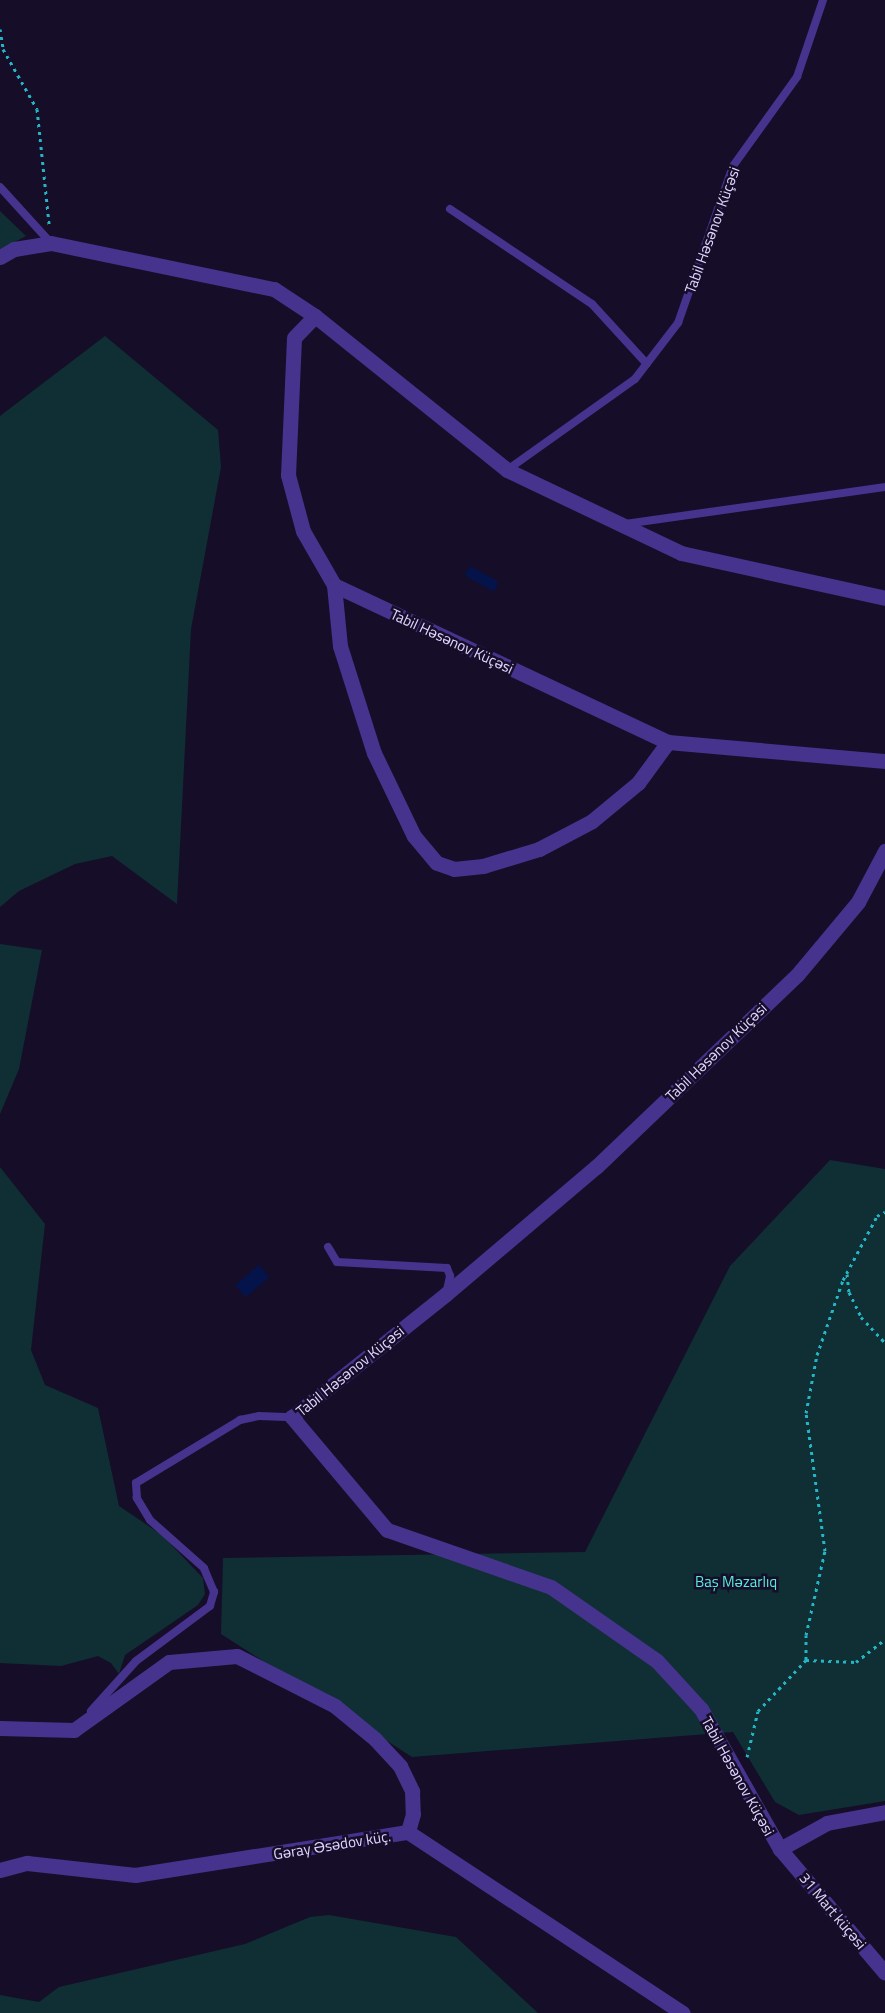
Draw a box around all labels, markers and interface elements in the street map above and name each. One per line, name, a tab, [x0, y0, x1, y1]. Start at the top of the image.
street label: Tabil Həsənov Küçəsi	[681, 164, 743, 296]
street label: Tabil Həsənov Küçəsi	[388, 605, 516, 677]
street label: Tabil Həsənov Küçəsi	[662, 999, 770, 1105]
street label: Tabil Həsənov Küçəsi	[292, 1322, 408, 1420]
park label: Baş Məzarlıq	[695, 1573, 777, 1591]
street label: Tabil Həsənov Küçəsi	[698, 1713, 778, 1839]
street label: Gəray Əsədov küç.	[272, 1827, 392, 1863]
street label: 31 Mart küçəsi	[796, 1869, 870, 1953]

